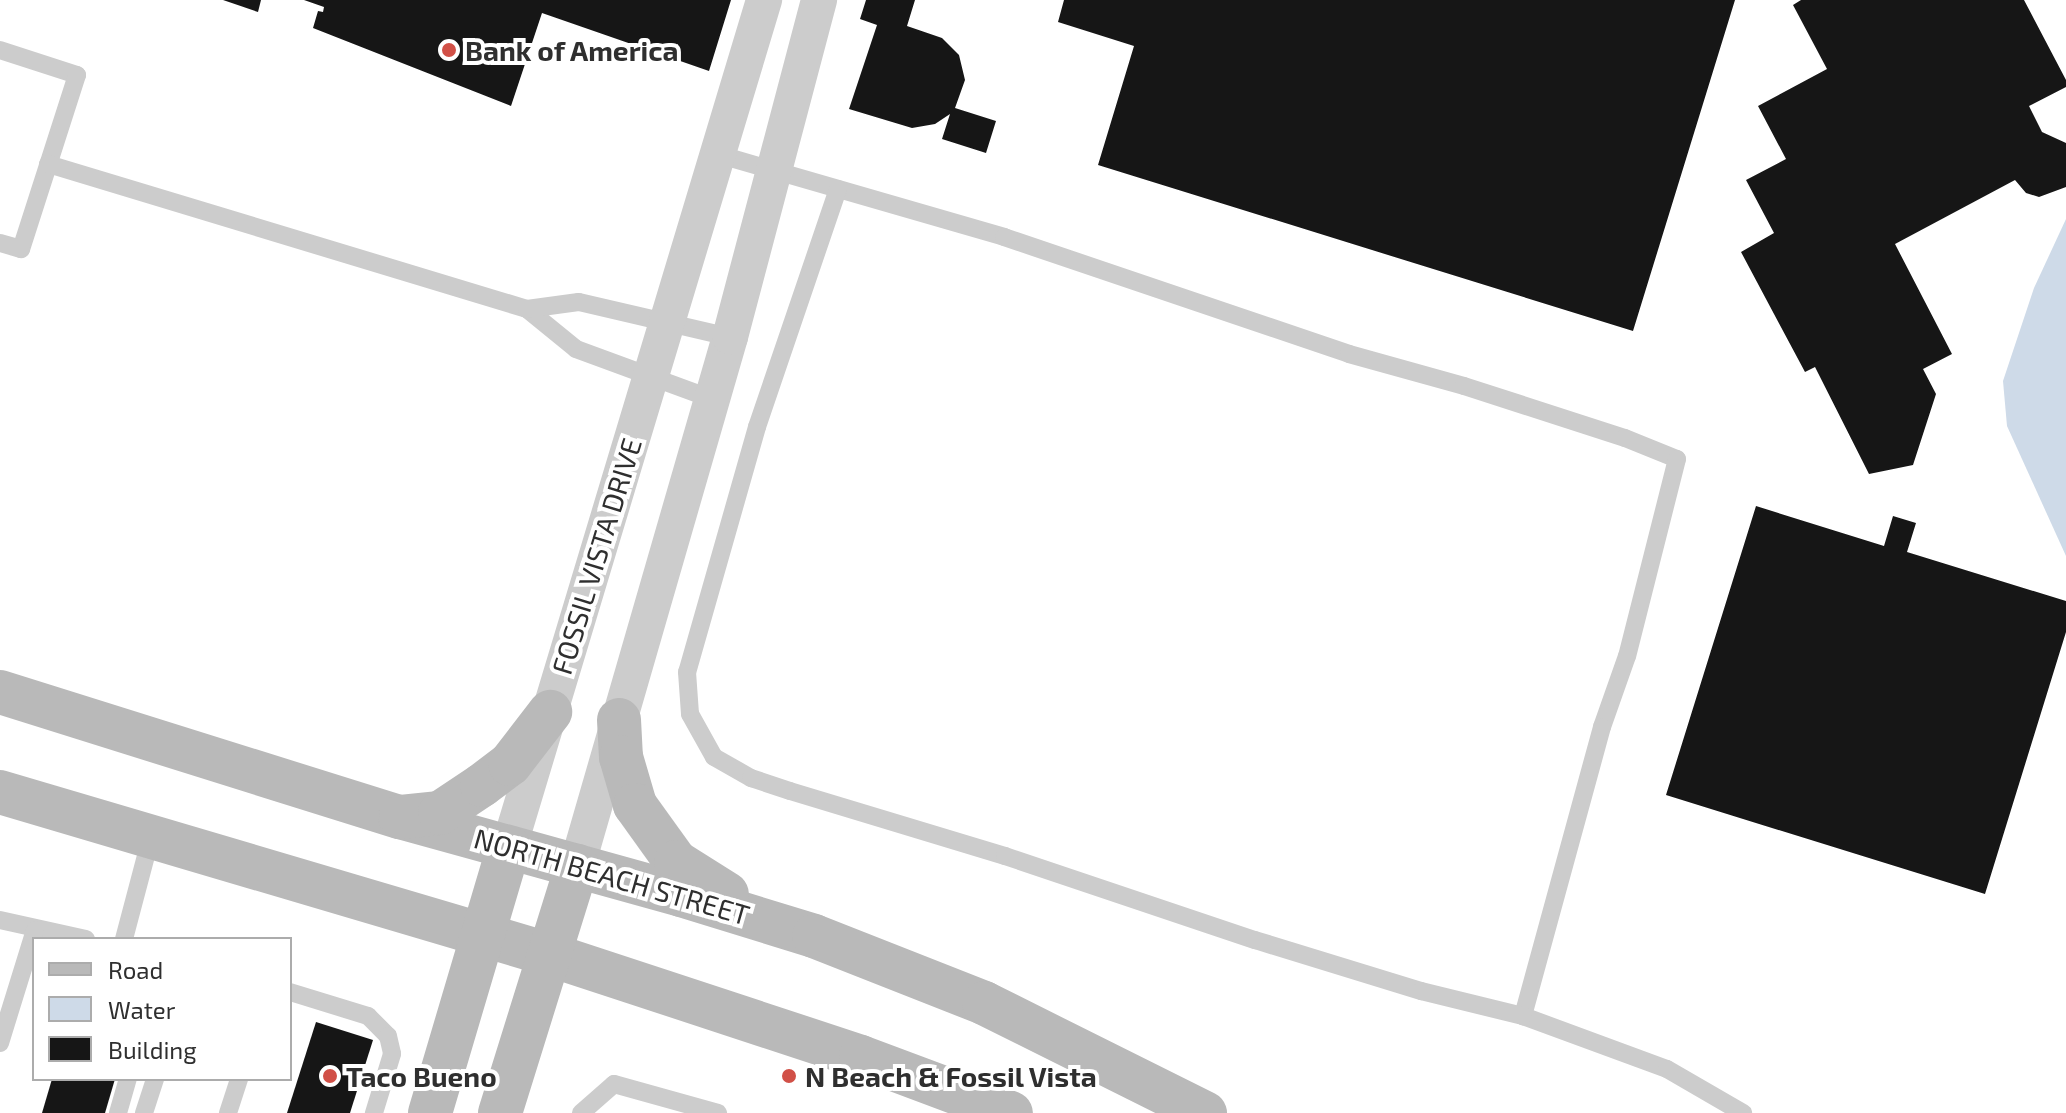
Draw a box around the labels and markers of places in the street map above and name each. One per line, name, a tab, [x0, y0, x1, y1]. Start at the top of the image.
place label: Bank of America	[465, 33, 680, 67]
marker: Bank of America	[440, 41, 458, 59]
place label: Taco Bueno	[346, 1059, 497, 1093]
place label: N Beach & Fossil Vista	[805, 1059, 1098, 1093]
marker: Taco Bueno	[321, 1067, 339, 1085]
marker: N Beach & Fossil Vista	[780, 1067, 798, 1085]

